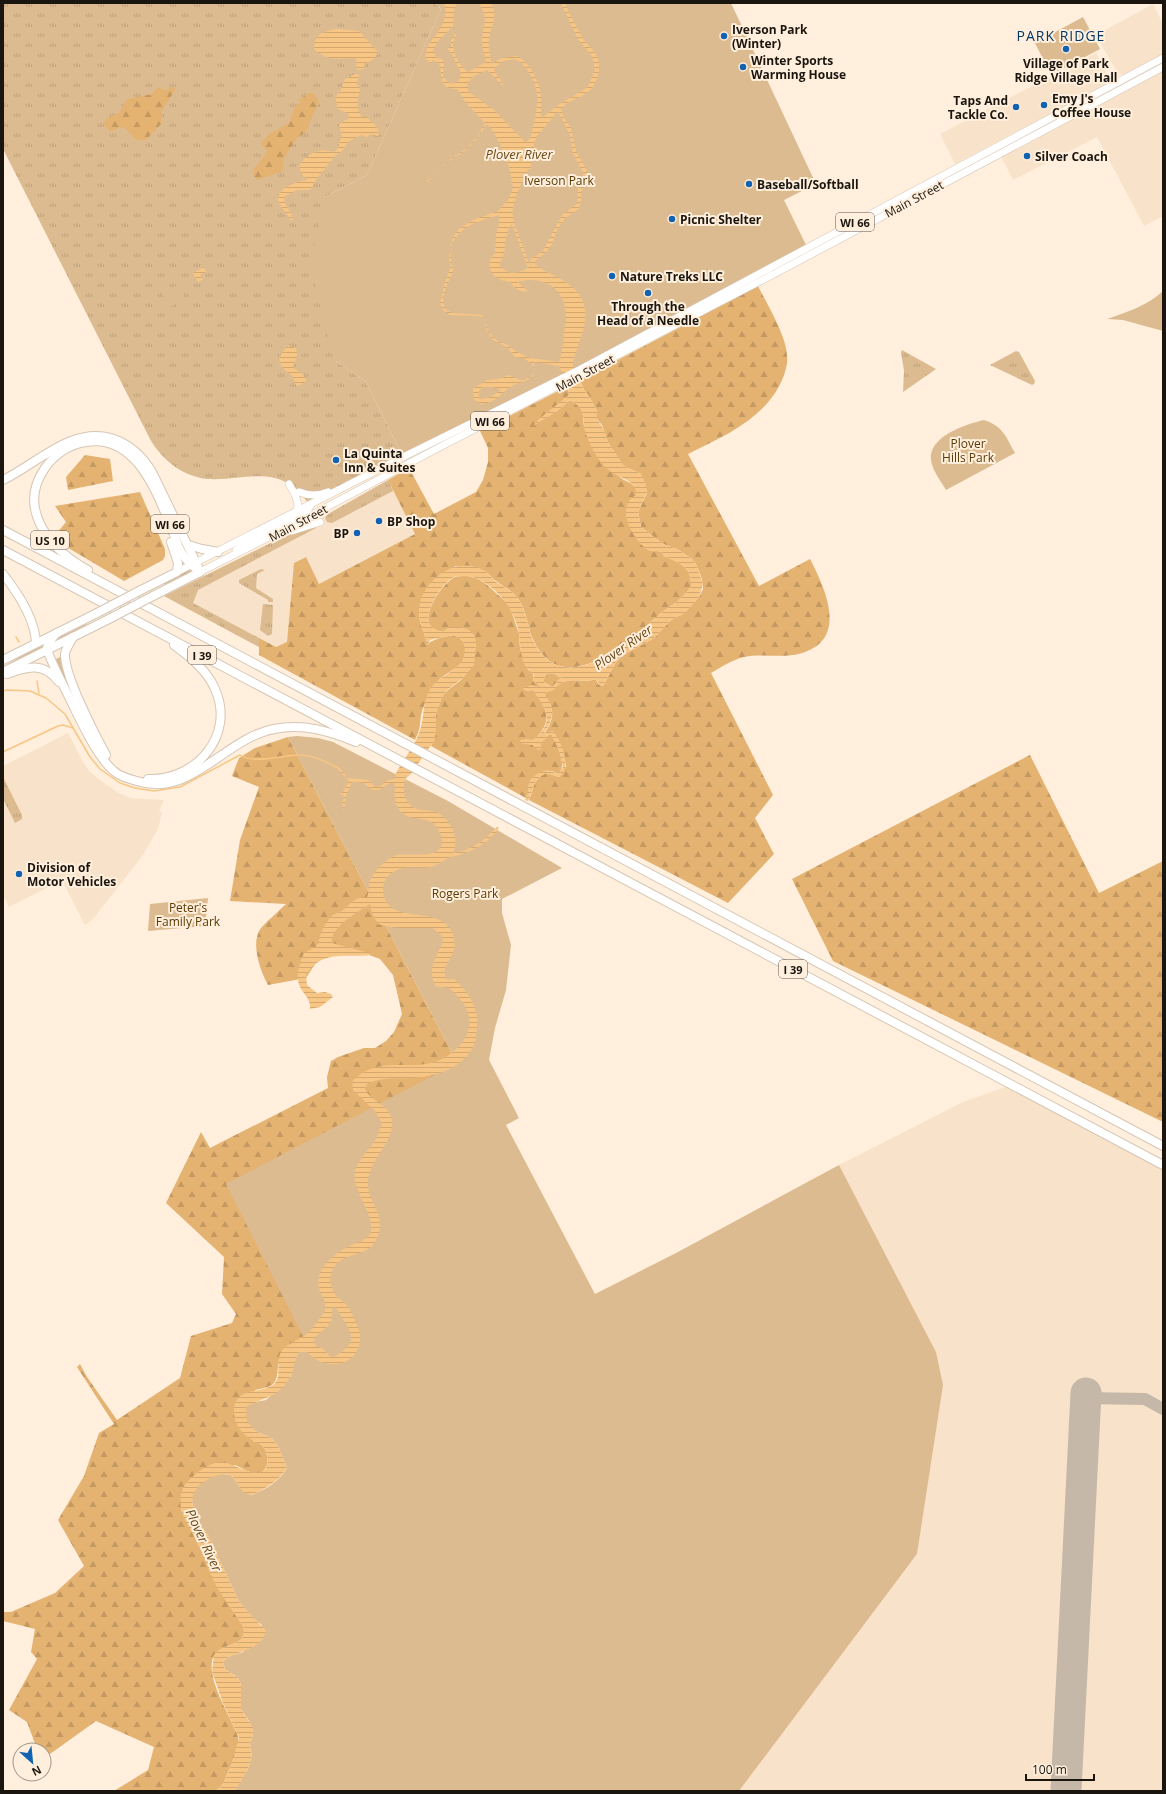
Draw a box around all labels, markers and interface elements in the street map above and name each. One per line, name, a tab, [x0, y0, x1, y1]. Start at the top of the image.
place label: Iverson Park (Winter)	[732, 21, 808, 52]
district label: PARK RIDGE	[1017, 26, 1105, 45]
marker: Iverson Park (Winter)	[719, 31, 729, 41]
marker: Village of Park Ridge Village Hall	[1061, 44, 1071, 54]
place label: Winter Sports Warming House	[751, 52, 846, 83]
place label: Village of Park Ridge Village Hall	[1015, 55, 1117, 86]
marker: Winter Sports Warming House	[738, 62, 748, 72]
place label: Emy J's Coffee House	[1052, 90, 1131, 121]
place label: Taps And Tackle Co.	[948, 92, 1008, 123]
marker: Emy J's Coffee House	[1039, 100, 1049, 110]
marker: Taps And Tackle Co.	[1011, 102, 1021, 112]
water label: Plover River	[485, 145, 553, 163]
place label: Silver Coach	[1035, 148, 1108, 165]
marker: Silver Coach	[1022, 151, 1032, 161]
park label: Iverson Park	[524, 172, 594, 189]
place label: Baseball/Softball	[757, 176, 859, 193]
street label: Main Street	[882, 176, 946, 222]
marker: Baseball/Softball	[744, 179, 754, 189]
place label: Picnic Shelter	[680, 211, 762, 228]
road number: WI 66	[836, 213, 874, 231]
marker: Picnic Shelter	[667, 214, 677, 224]
place label: Nature Treks LLC	[620, 268, 723, 285]
marker: Nature Treks LLC	[607, 271, 617, 281]
marker: Through the Head of a Needle	[643, 288, 653, 298]
place label: Through the Head of a Needle	[597, 298, 699, 329]
street label: Main Street	[553, 350, 617, 396]
road number: WI 66	[471, 412, 509, 430]
park label: Plover Hills Park	[942, 435, 995, 466]
place label: La Quinta Inn & Suites	[344, 445, 415, 476]
marker: La Quinta Inn & Suites	[331, 455, 341, 465]
street label: Main Street	[266, 500, 330, 546]
place label: BP Shop	[387, 513, 436, 530]
road number: WI 66	[151, 515, 189, 533]
marker: BP Shop	[374, 516, 384, 526]
place label: BP	[333, 525, 349, 542]
marker: BP	[352, 528, 362, 538]
road number: US 10	[31, 531, 69, 549]
water label: Plover River	[590, 620, 656, 674]
road number: I 39	[188, 646, 216, 664]
place label: Division of Motor Vehicles	[27, 859, 116, 890]
marker: Division of Motor Vehicles	[14, 869, 24, 879]
park label: Rogers Park	[432, 885, 499, 902]
park label: Peter's Family Park	[156, 899, 221, 930]
road number: I 39	[779, 960, 807, 978]
water label: Plover River	[182, 1506, 227, 1575]
north arrow	[12, 1742, 52, 1782]
scale bar	[1026, 1756, 1094, 1782]
text: 100 m	[1032, 1761, 1067, 1778]
text: N	[29, 1763, 44, 1780]

